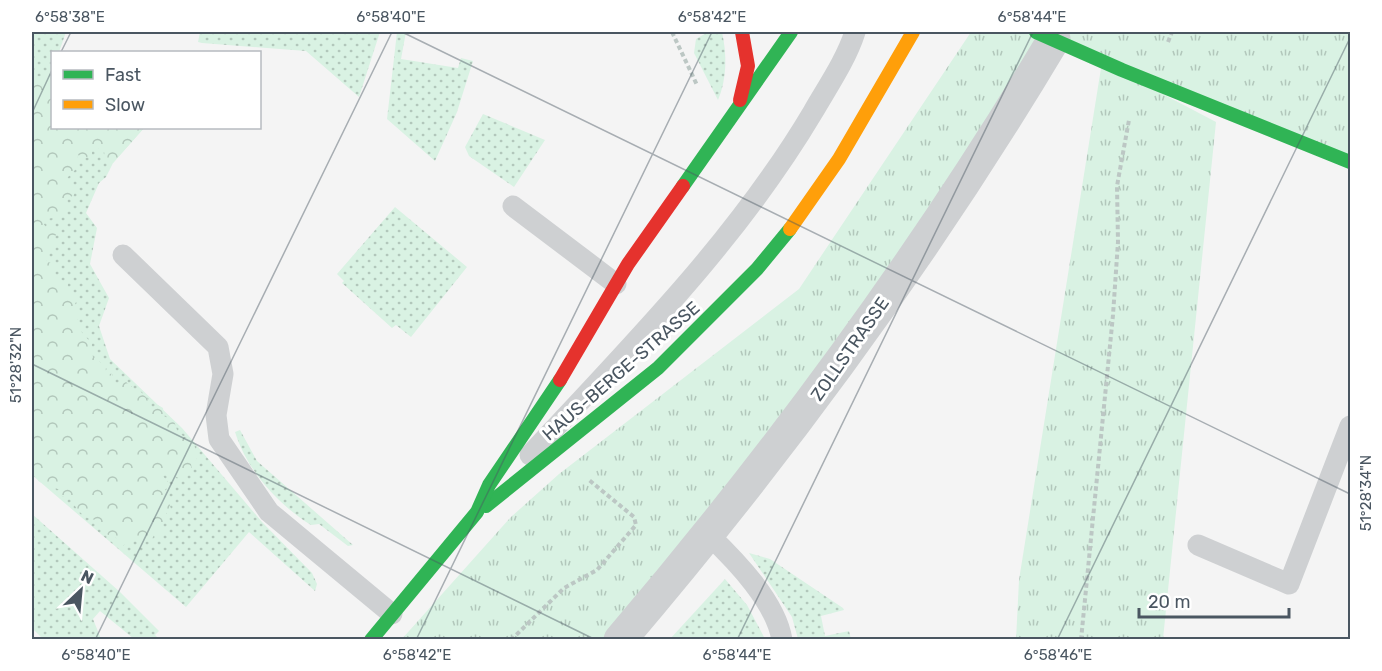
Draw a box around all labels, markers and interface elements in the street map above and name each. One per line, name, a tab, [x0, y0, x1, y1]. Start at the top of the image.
text: 6°58'38"E	[35, 8, 105, 26]
text: 6°58'40"E	[356, 8, 426, 26]
text: 6°58'42"E	[678, 8, 746, 26]
text: 6°58'44"E	[998, 8, 1066, 26]
legend	[51, 51, 261, 129]
text: Fast	[105, 64, 141, 86]
text: Slow	[105, 94, 145, 116]
street label: ZOLLSTRASSE	[806, 293, 894, 405]
street label: HAUS-BERGE-STRASSE	[538, 297, 704, 445]
text: 51°28'32"N	[7, 327, 25, 403]
text: 51°28'34"N	[1357, 455, 1375, 531]
north arrow	[51, 560, 111, 620]
text: N	[78, 566, 97, 588]
scale bar	[1139, 581, 1289, 619]
text: 20 m	[1148, 591, 1190, 613]
text: 6°58'40"E	[61, 646, 131, 664]
text: 6°58'42"E	[383, 646, 451, 664]
text: 6°58'44"E	[703, 646, 771, 664]
text: 6°58'46"E	[1024, 646, 1092, 664]

